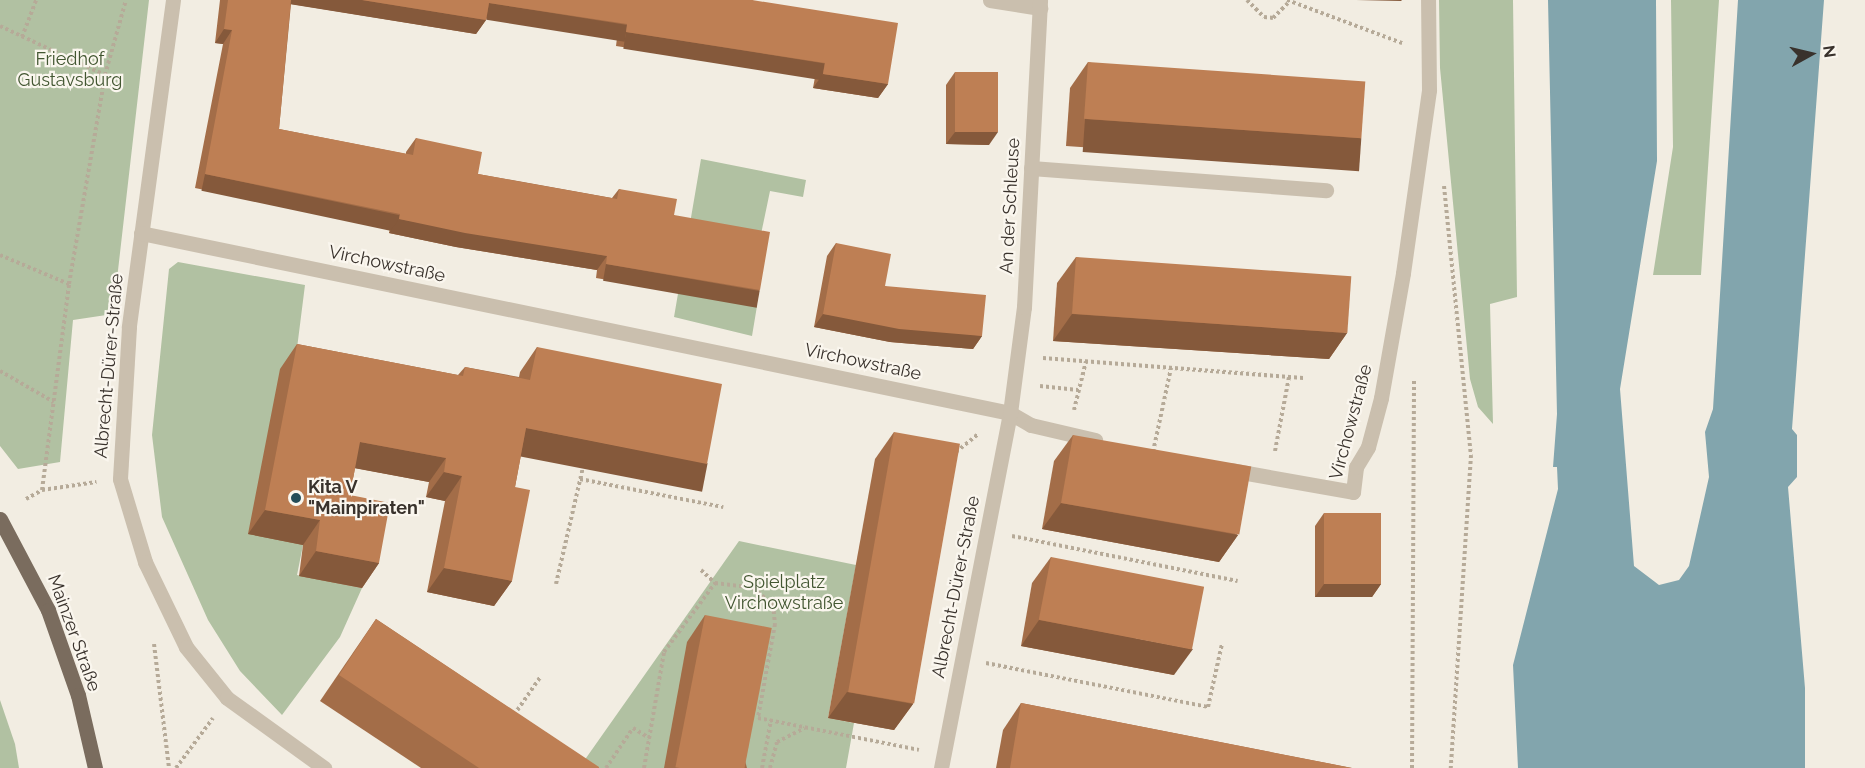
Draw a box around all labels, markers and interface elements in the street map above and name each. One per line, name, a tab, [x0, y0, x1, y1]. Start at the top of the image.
north arrow	[1781, 24, 1841, 84]
text: N	[1819, 44, 1840, 59]
park label: Friedhof Gustavsburg	[18, 49, 122, 92]
street label: An der Schleuse	[996, 137, 1024, 275]
street label: Virchowstraße	[327, 241, 447, 287]
street label: Albrecht-Dürer-Straße	[90, 273, 128, 459]
street label: Virchowstraße	[803, 339, 923, 385]
street label: Virchowstraße	[1325, 362, 1377, 482]
place label: Kita V "Mainpiraten"	[308, 477, 425, 520]
marker: Kita V "Mainpiraten"	[289, 491, 303, 505]
street label: Albrecht-Dürer-Straße	[928, 494, 984, 680]
street label: Mainzer Straße	[43, 571, 105, 695]
park label: Spielplatz Virchowstraße	[725, 572, 843, 614]

